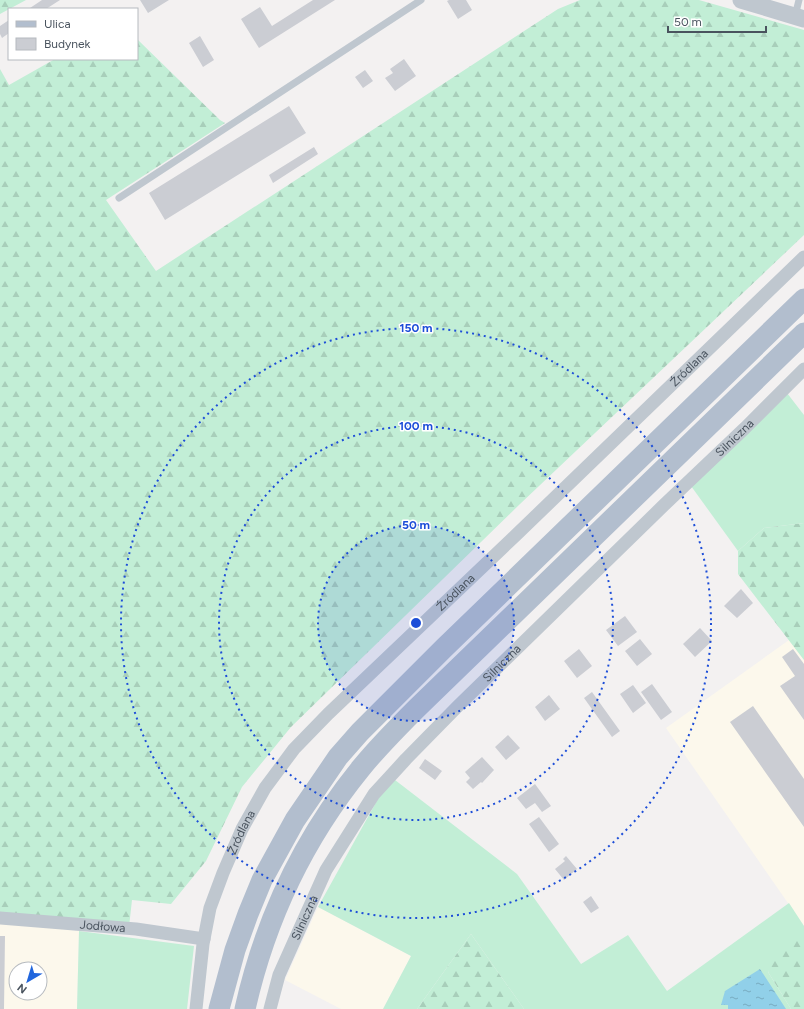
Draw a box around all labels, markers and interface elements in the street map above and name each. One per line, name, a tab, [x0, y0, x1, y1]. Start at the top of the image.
legend	[8, 8, 138, 60]
scale bar	[668, 8, 766, 34]
text: 50 m	[674, 15, 702, 29]
text: Ulica	[44, 17, 71, 31]
text: Budynek	[44, 37, 91, 51]
text: 150 m	[399, 321, 433, 335]
street label: Źródlana	[667, 346, 711, 389]
street label: Silniczna	[713, 416, 757, 459]
text: 100 m	[399, 419, 433, 433]
text: 50 m	[402, 518, 430, 532]
street label: Źródlana	[434, 571, 478, 614]
centre of rings	[409, 616, 423, 630]
street label: Silniczna	[480, 642, 524, 685]
street label: Źródlana	[225, 808, 258, 857]
street label: Silniczna	[289, 893, 321, 942]
street label: Jodłowa	[79, 917, 126, 935]
north arrow	[8, 961, 48, 1001]
text: N	[15, 981, 30, 996]

